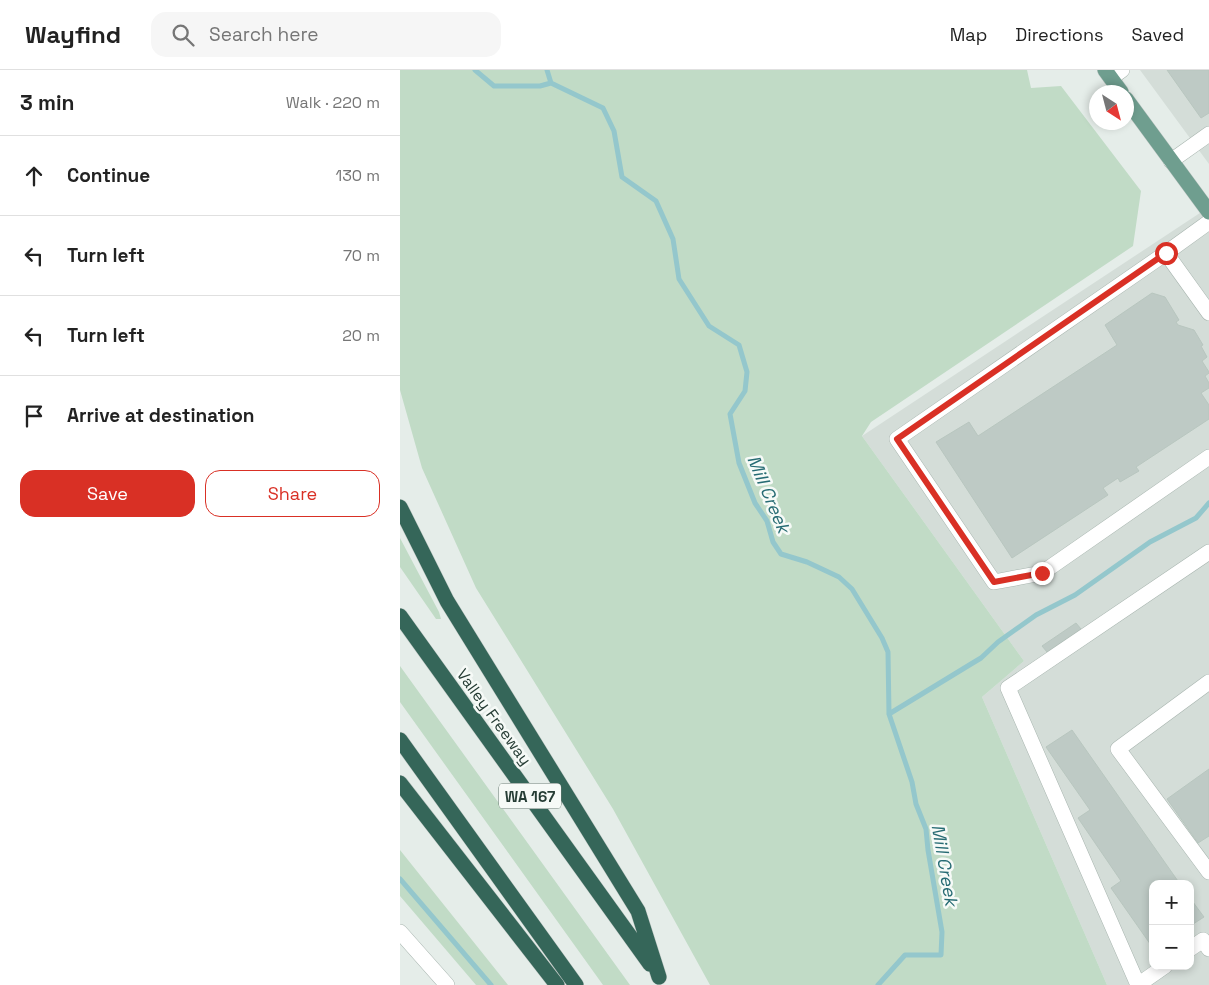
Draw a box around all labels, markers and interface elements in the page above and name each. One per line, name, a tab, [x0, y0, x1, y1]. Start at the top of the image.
search box	[151, 12, 501, 57]
text: Wayfind	[25, 19, 121, 50]
icon: search	[169, 21, 197, 49]
text: Search here	[209, 22, 319, 47]
text: Map	[950, 23, 987, 46]
text: Directions	[1015, 23, 1104, 46]
text: Saved	[1132, 23, 1184, 46]
north arrow	[1089, 85, 1134, 130]
text: 3 min	[20, 89, 75, 116]
text: Walk · 220 m	[286, 92, 380, 113]
icon: ahead	[20, 162, 48, 190]
text: Continue	[67, 163, 150, 188]
text: 130 m	[336, 165, 380, 186]
icon: left	[20, 242, 48, 270]
route start	[1155, 242, 1178, 265]
text: Turn left	[67, 243, 145, 268]
text: 70 m	[343, 245, 380, 266]
icon: left	[20, 322, 48, 350]
text: Turn left	[67, 323, 145, 348]
text: 20 m	[342, 325, 380, 346]
icon: arrive	[20, 402, 48, 430]
text: Arrive at destination	[67, 403, 255, 428]
water label: Mill Creek	[742, 452, 797, 539]
button: Save	[20, 470, 195, 517]
button: Share	[205, 470, 380, 517]
route end	[1031, 562, 1054, 585]
street label: Valley Freeway	[452, 665, 536, 769]
road number: WA 167	[499, 784, 561, 808]
water label: Mill Creek	[927, 822, 964, 910]
map controls	[1149, 880, 1194, 970]
button: +	[1149, 880, 1194, 925]
button: −	[1149, 925, 1194, 970]

